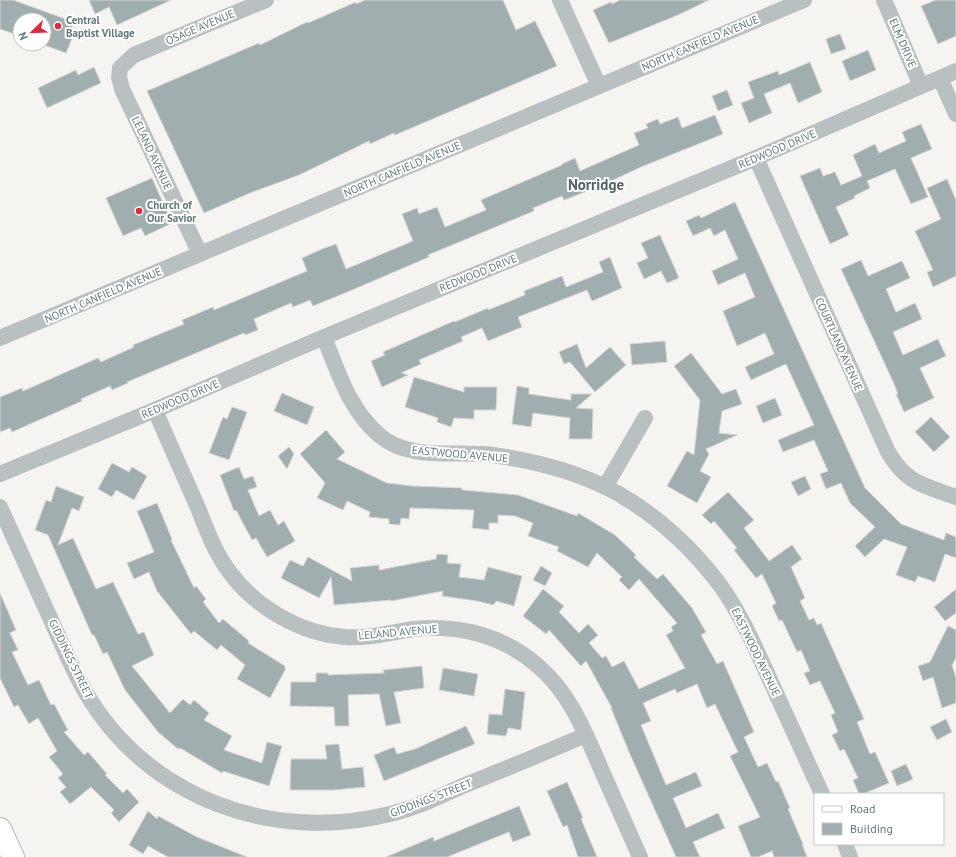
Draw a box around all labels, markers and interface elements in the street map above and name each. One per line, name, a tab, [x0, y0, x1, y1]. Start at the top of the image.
street label: OSAGE AVENUE	[164, 6, 237, 48]
north arrow	[12, 12, 52, 52]
street label: NORTH CANFIELD AVENUE	[639, 12, 761, 74]
place label: Central Baptist Village	[66, 13, 135, 40]
street label: ELM DRIVE	[886, 16, 920, 70]
marker: Central Baptist Village	[53, 21, 63, 31]
text: N	[15, 30, 31, 42]
street label: LELAND AVENUE	[129, 114, 175, 192]
street label: REDWOOD DRIVE	[736, 126, 818, 172]
street label: NORTH CANFIELD AVENUE	[341, 138, 463, 200]
district label: Norridge	[568, 175, 624, 194]
place label: Church of Our Savior	[147, 198, 196, 225]
marker: Church of Our Savior	[134, 206, 144, 216]
street label: REDWOOD DRIVE	[437, 251, 519, 295]
street label: NORTH CANFIELD AVENUE	[42, 264, 164, 326]
street label: COURTLAND AVENUE	[812, 295, 866, 393]
street label: REDWOOD DRIVE	[139, 376, 221, 422]
street label: EASTWOOD AVENUE	[411, 443, 509, 465]
street label: EASTWOOD AVENUE	[729, 606, 783, 699]
street label: GIDDINGS STREET	[46, 617, 96, 701]
street label: LELAND AVENUE	[358, 622, 438, 642]
street label: GIDDINGS STREET	[388, 776, 474, 820]
legend	[814, 793, 944, 845]
text: Road	[850, 801, 875, 816]
text: Building	[850, 821, 893, 836]

